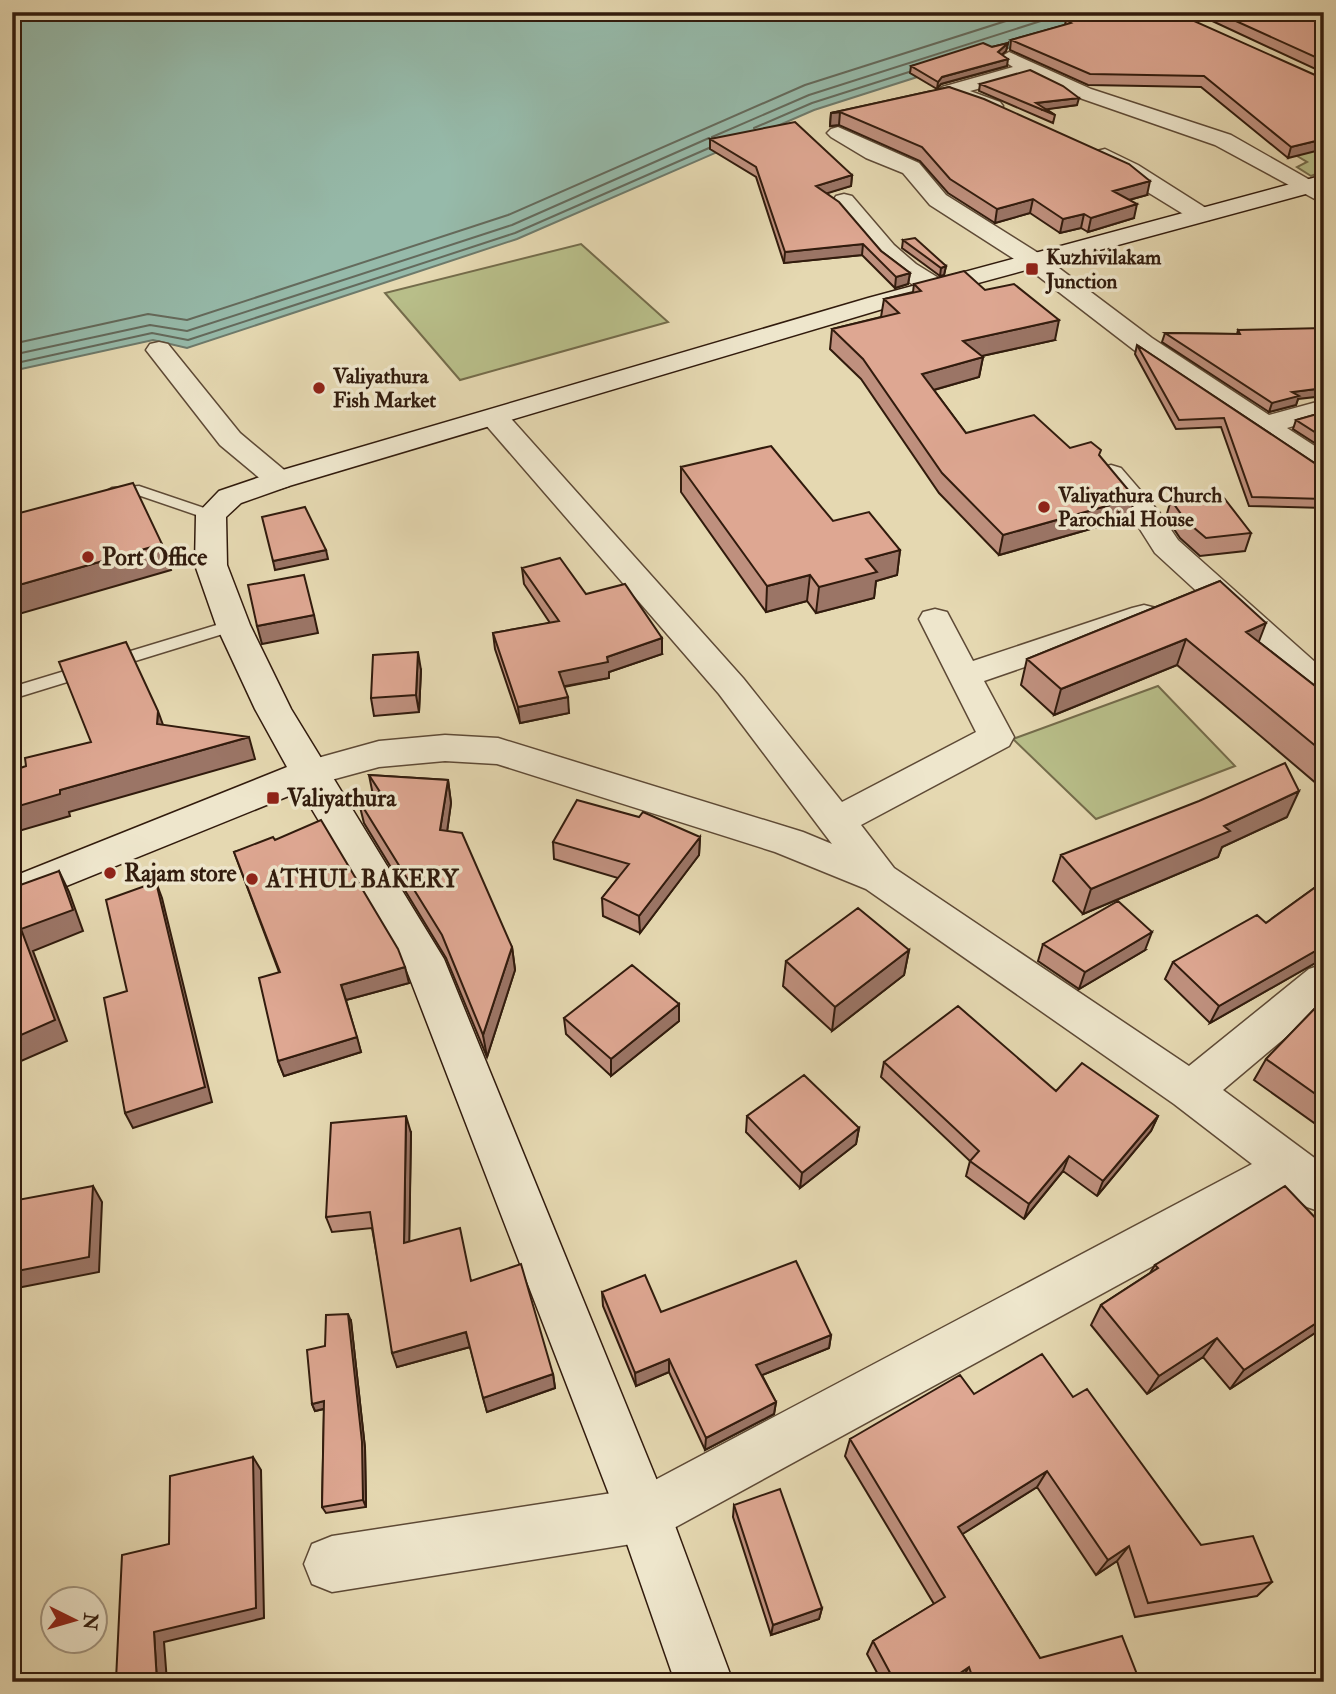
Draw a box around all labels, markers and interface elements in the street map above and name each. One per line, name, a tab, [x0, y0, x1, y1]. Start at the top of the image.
place label: Kuzhivilakam Junction	[1045, 244, 1162, 295]
marker: Kuzhivilakam Junction	[1024, 261, 1040, 277]
place label: Valiyathura Fish Market	[332, 363, 436, 414]
marker: Valiyathura Fish Market	[311, 380, 327, 396]
place label: Valiyathura Church Parochial House	[1057, 482, 1222, 533]
marker: Valiyathura Church Parochial House	[1036, 499, 1052, 515]
place label: Port Office	[102, 542, 207, 573]
marker: Port Office	[80, 549, 96, 565]
place label: Valiyathura	[286, 783, 397, 814]
marker: Valiyathura	[265, 790, 281, 806]
place label: Rajam store	[124, 858, 237, 889]
place label: ATHUL BAKERY	[265, 864, 460, 895]
marker: Rajam store	[102, 865, 118, 881]
marker: ATHUL BAKERY	[244, 871, 260, 887]
north arrow	[38, 1586, 108, 1656]
text: N	[77, 1611, 103, 1632]

